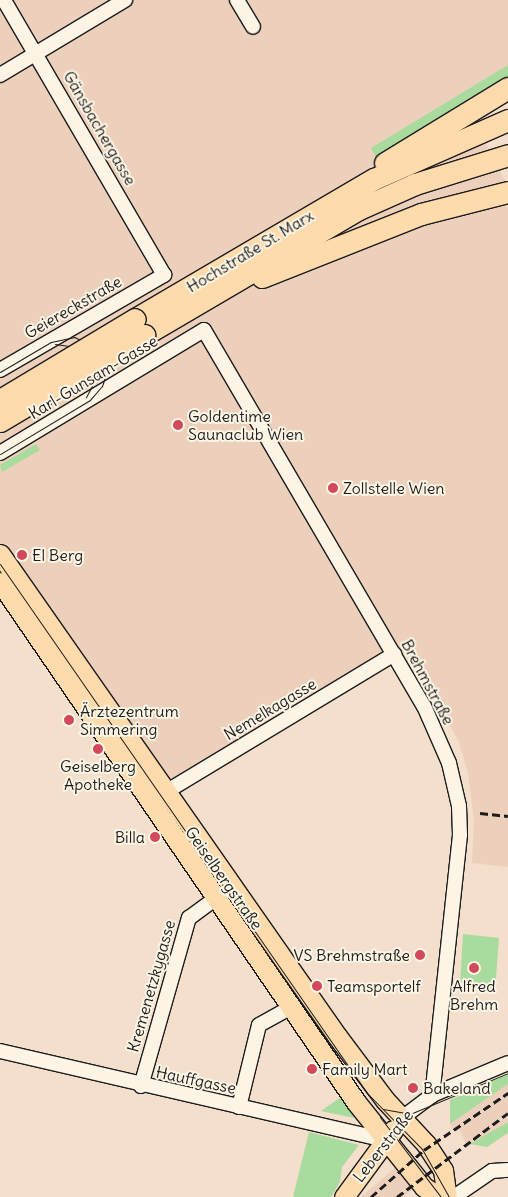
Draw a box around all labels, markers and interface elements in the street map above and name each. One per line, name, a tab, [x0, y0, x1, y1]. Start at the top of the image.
street label: Gänsbachergasse	[60, 67, 140, 189]
street label: Hochstraße St. Marx	[183, 206, 317, 296]
street label: Geiereckstraße	[21, 271, 125, 343]
street label: Karl-Gunsam-Gasse	[25, 331, 161, 423]
place label: Goldentime Saunaclub Wien	[188, 406, 303, 444]
marker: Goldentime Saunaclub Wien	[172, 419, 184, 431]
place label: Zollstelle Wien	[343, 478, 445, 498]
marker: Zollstelle Wien	[327, 482, 339, 494]
place label: El Berg	[32, 545, 83, 565]
marker: El Berg	[16, 549, 28, 561]
street label: Brehmstraße	[397, 636, 459, 728]
street label: Nemelkagasse	[220, 674, 320, 744]
place label: Ärztezentrum Simmering	[80, 701, 179, 739]
marker: Ärztezentrum Simmering	[62, 713, 76, 727]
marker: Geiselberg Apotheke	[92, 743, 104, 755]
place label: Geiselberg Apotheke	[60, 756, 136, 794]
street label: Geiselbergstraße	[181, 823, 267, 933]
place label: Billa	[115, 827, 145, 847]
marker: Billa	[149, 831, 161, 843]
street label: Kremenetzkygasse	[123, 918, 179, 1054]
place label: VS Brehmstraße	[293, 945, 410, 965]
marker: VS Brehmstraße	[414, 949, 426, 961]
marker: Alfred Brehm	[468, 962, 480, 974]
place label: Teamsportelf	[327, 976, 421, 996]
place label: Alfred Brehm	[450, 976, 498, 1014]
marker: Teamsportelf	[311, 980, 323, 992]
place label: Family Mart	[322, 1059, 407, 1079]
street label: Hauffgasse	[154, 1062, 238, 1098]
marker: Family Mart	[306, 1063, 318, 1075]
place label: Bakeland	[423, 1078, 491, 1098]
marker: Bakeland	[407, 1082, 419, 1094]
street label: Leberstraße	[349, 1106, 417, 1186]

